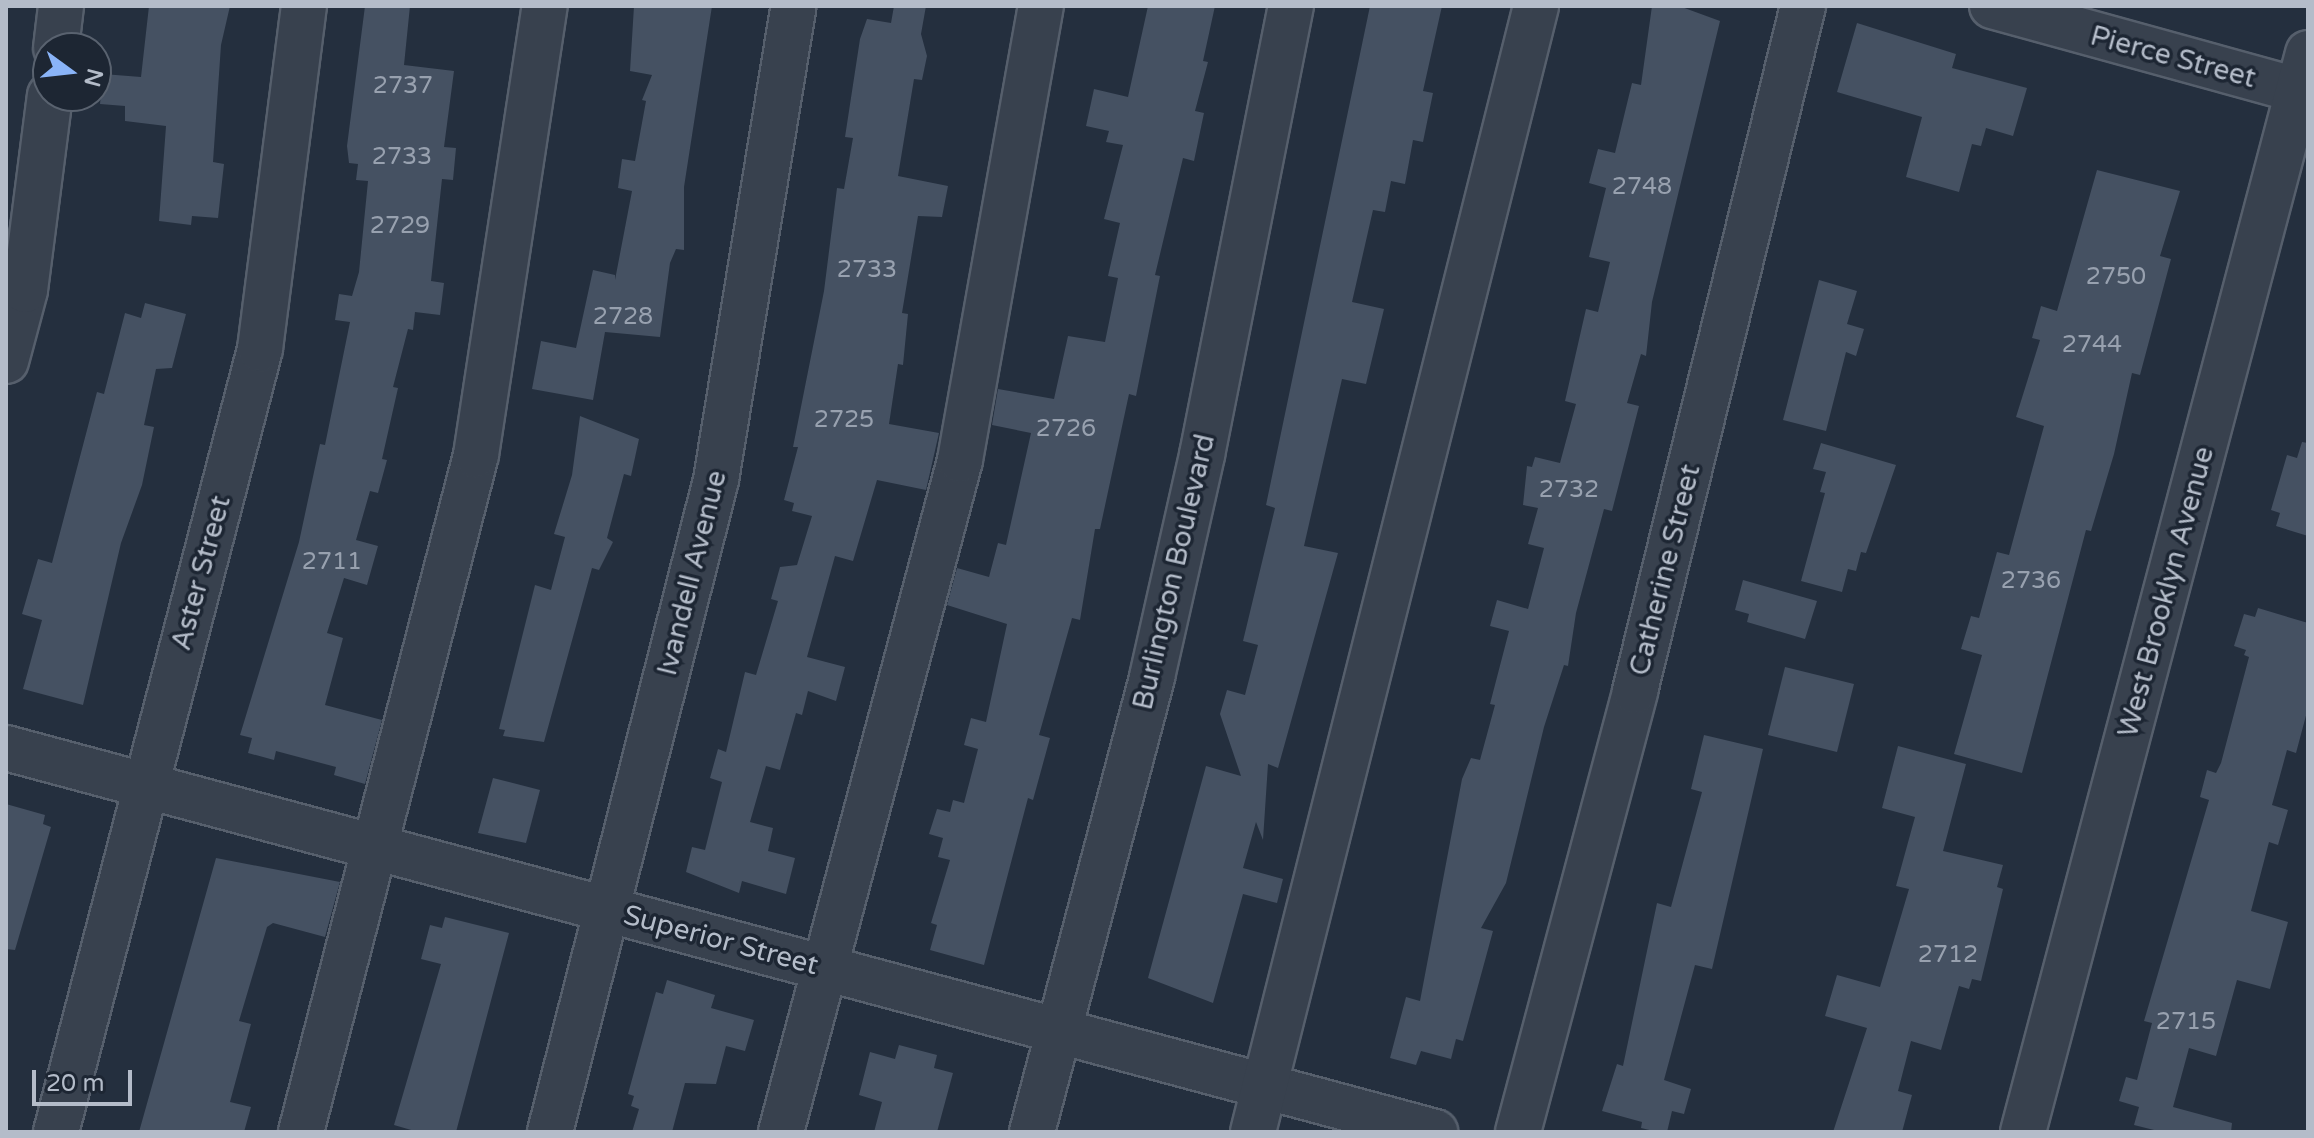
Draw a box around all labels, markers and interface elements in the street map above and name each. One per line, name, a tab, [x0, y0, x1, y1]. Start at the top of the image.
street label: Pierce Street	[2087, 19, 2259, 95]
north arrow	[32, 32, 112, 112]
text: N	[78, 66, 108, 90]
house number: 2737	[373, 72, 433, 100]
house number: 2733	[372, 143, 432, 171]
house number: 2748	[1612, 173, 1672, 201]
house number: 2729	[370, 212, 430, 240]
house number: 2733	[837, 256, 897, 284]
house number: 2750	[2086, 263, 2146, 291]
house number: 2728	[593, 303, 653, 331]
house number: 2744	[2062, 331, 2122, 359]
house number: 2725	[814, 406, 874, 434]
house number: 2726	[1036, 415, 1096, 443]
street label: Burlington Boulevard	[1126, 431, 1222, 713]
street label: West Brooklyn Avenue	[2111, 443, 2221, 741]
street label: Catherine Street	[1623, 461, 1707, 679]
street label: Ivandell Avenue	[650, 467, 734, 679]
house number: 2732	[1539, 476, 1599, 504]
street label: Aster Street	[164, 492, 238, 654]
house number: 2711	[302, 548, 362, 576]
house number: 2736	[2001, 567, 2061, 595]
street label: Superior Street	[620, 898, 822, 982]
house number: 2712	[1918, 941, 1978, 969]
house number: 2715	[2156, 1008, 2216, 1036]
scale bar	[36, 1054, 136, 1104]
text: 20 m	[46, 1069, 104, 1098]

